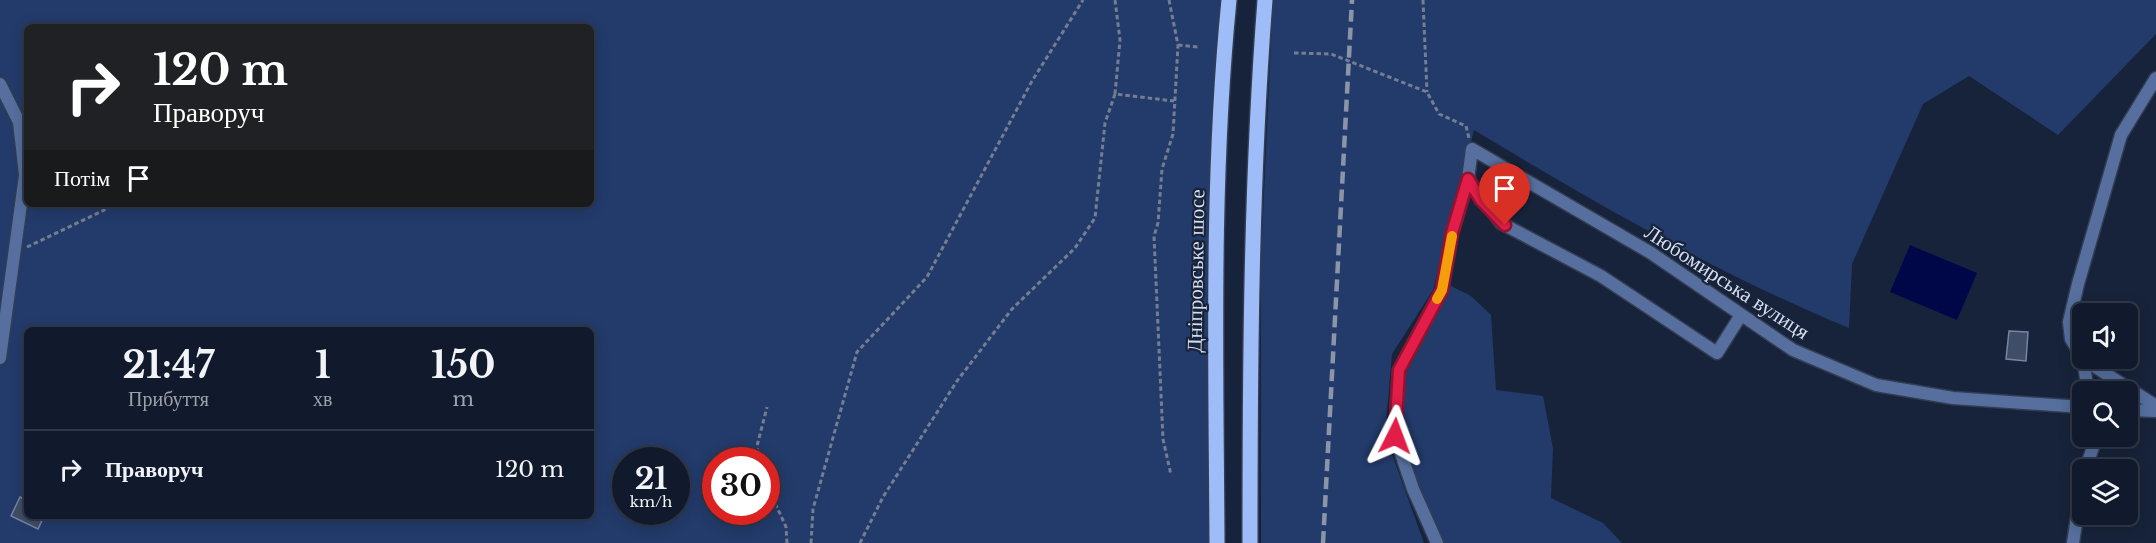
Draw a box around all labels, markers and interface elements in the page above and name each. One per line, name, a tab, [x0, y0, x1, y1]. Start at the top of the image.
text: 120 m	[153, 44, 288, 96]
icon: right	[54, 48, 132, 126]
text: Праворуч	[153, 96, 264, 129]
icon: arrive	[122, 162, 155, 195]
pin	[1479, 163, 1530, 225]
text: Потім	[54, 165, 110, 192]
icon: arrive	[1488, 172, 1521, 205]
street label: Дніпровське шосе	[1182, 189, 1210, 353]
street label: Любомирська вулиця	[1640, 219, 1815, 345]
map controls	[2072, 303, 2138, 525]
button: sound	[2072, 303, 2138, 369]
text: 21:47	[123, 343, 214, 388]
text: 1	[315, 343, 331, 388]
text: 150	[431, 343, 495, 388]
button: search	[2072, 381, 2138, 447]
text: Прибуття	[128, 387, 209, 411]
text: хв	[313, 387, 332, 411]
text: m	[452, 387, 474, 411]
position arrow	[1363, 404, 1427, 468]
speed limit sign: 30	[702, 447, 780, 525]
icon: right	[54, 453, 87, 486]
text: Праворуч	[105, 456, 203, 483]
text: 120 m	[495, 456, 564, 483]
button: layers	[2072, 459, 2138, 525]
text: 21	[635, 460, 667, 497]
text: km/h	[630, 492, 672, 511]

